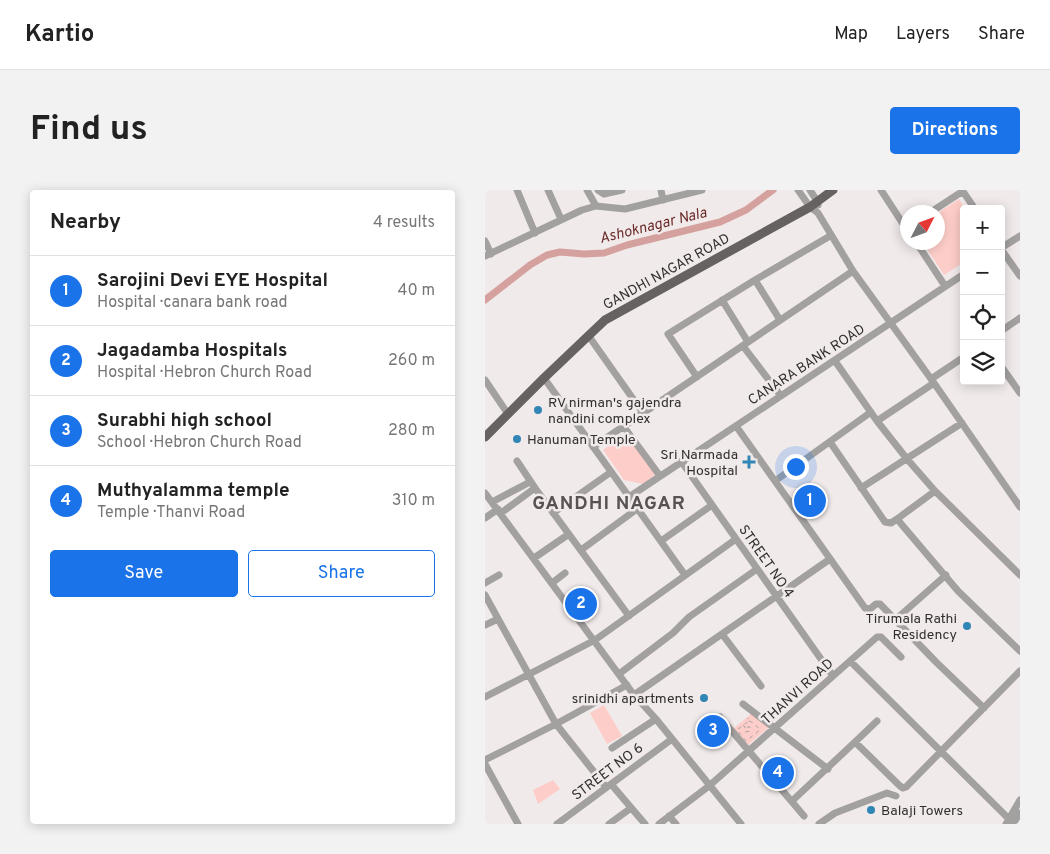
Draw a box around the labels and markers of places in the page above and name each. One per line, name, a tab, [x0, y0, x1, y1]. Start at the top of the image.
place label: RV nirman's gajendra nandini complex	[548, 395, 681, 428]
marker: RV nirman's gajendra nandini complex	[532, 404, 544, 416]
place label: Hanuman Temple	[527, 432, 636, 449]
marker: Hanuman Temple	[511, 433, 523, 445]
place label: Sri Narmada Hospital	[660, 447, 738, 480]
marker: Sri Narmada Hospital	[742, 455, 756, 469]
pin: 1	[794, 482, 826, 520]
pin: 2	[565, 585, 597, 623]
place label: Tirumala Rathi Residency	[866, 611, 957, 644]
marker: Tirumala Rathi Residency	[961, 620, 973, 632]
place label: srinidhi apartments	[572, 691, 694, 708]
marker: srinidhi apartments	[698, 692, 710, 704]
pin: 3	[697, 712, 729, 750]
pin: 4	[762, 754, 794, 792]
place label: Balaji Towers	[881, 803, 963, 820]
marker: Balaji Towers	[865, 804, 877, 816]

